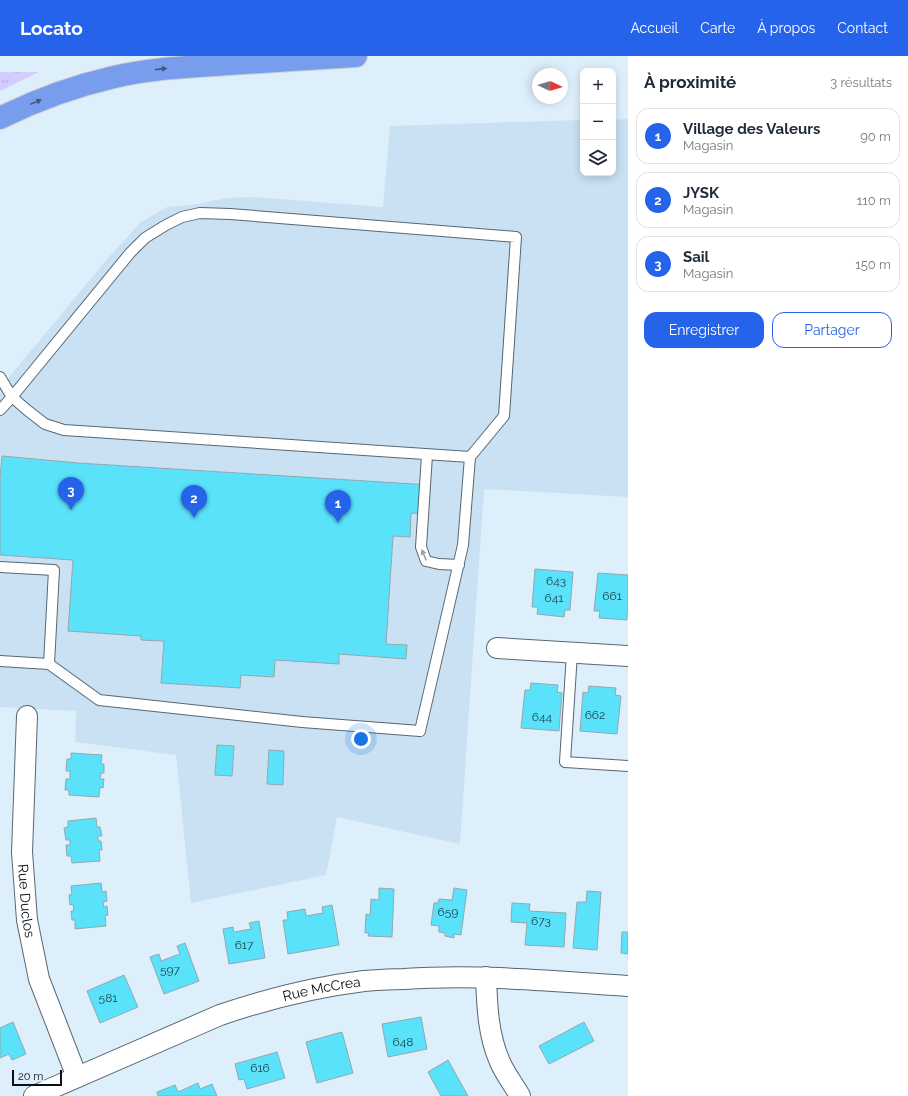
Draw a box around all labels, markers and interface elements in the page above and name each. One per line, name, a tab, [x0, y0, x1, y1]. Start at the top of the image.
text: Locato	[20, 17, 83, 39]
text: Accueil	[630, 20, 678, 36]
text: Carte	[700, 20, 735, 36]
text: À propos	[757, 20, 815, 36]
text: Contact	[837, 20, 888, 36]
one-way arrow	[155, 66, 167, 73]
north arrow	[532, 68, 568, 104]
map controls	[580, 68, 616, 176]
button: +	[580, 68, 616, 104]
text: À proximité	[644, 72, 736, 92]
text: 3 résultats	[830, 75, 892, 90]
one-way arrow	[30, 99, 41, 105]
button: −	[580, 104, 616, 140]
text: Village des Valeurs	[683, 120, 820, 138]
text: 1	[655, 129, 661, 144]
text: 90 m	[860, 129, 891, 144]
text: Magasin	[683, 138, 733, 153]
button: layers	[580, 140, 616, 176]
text: JYSK	[683, 184, 719, 202]
text: 2	[654, 193, 662, 208]
text: 110 m	[857, 193, 891, 208]
text: Magasin	[683, 202, 733, 217]
text: Sail	[683, 248, 709, 266]
text: 3	[654, 257, 662, 272]
text: 150 m	[855, 257, 891, 272]
text: Magasin	[683, 266, 733, 281]
button: Enregistrer	[644, 312, 764, 348]
button: Partager	[772, 312, 892, 348]
pin: 3	[58, 477, 84, 510]
pin: 2	[181, 485, 207, 518]
pin: 1	[325, 490, 351, 523]
one-way arrow	[421, 548, 427, 560]
house number: 643	[546, 574, 566, 588]
house number: 661	[602, 589, 622, 603]
house number: 641	[545, 591, 563, 605]
house number: 662	[585, 708, 605, 722]
house number: 644	[532, 710, 553, 724]
your location	[351, 729, 371, 749]
street label: Rue Duclos	[15, 863, 38, 939]
house number: 659	[438, 905, 458, 919]
house number: 673	[531, 914, 551, 928]
house number: 617	[235, 938, 254, 952]
house number: 597	[160, 963, 181, 977]
street label: Rue McCrea	[281, 973, 362, 1004]
house number: 581	[99, 991, 117, 1005]
house number: 648	[393, 1035, 413, 1049]
house number: 616	[250, 1061, 270, 1075]
scale bar	[12, 1068, 62, 1087]
text: 20 m	[18, 1070, 43, 1083]

